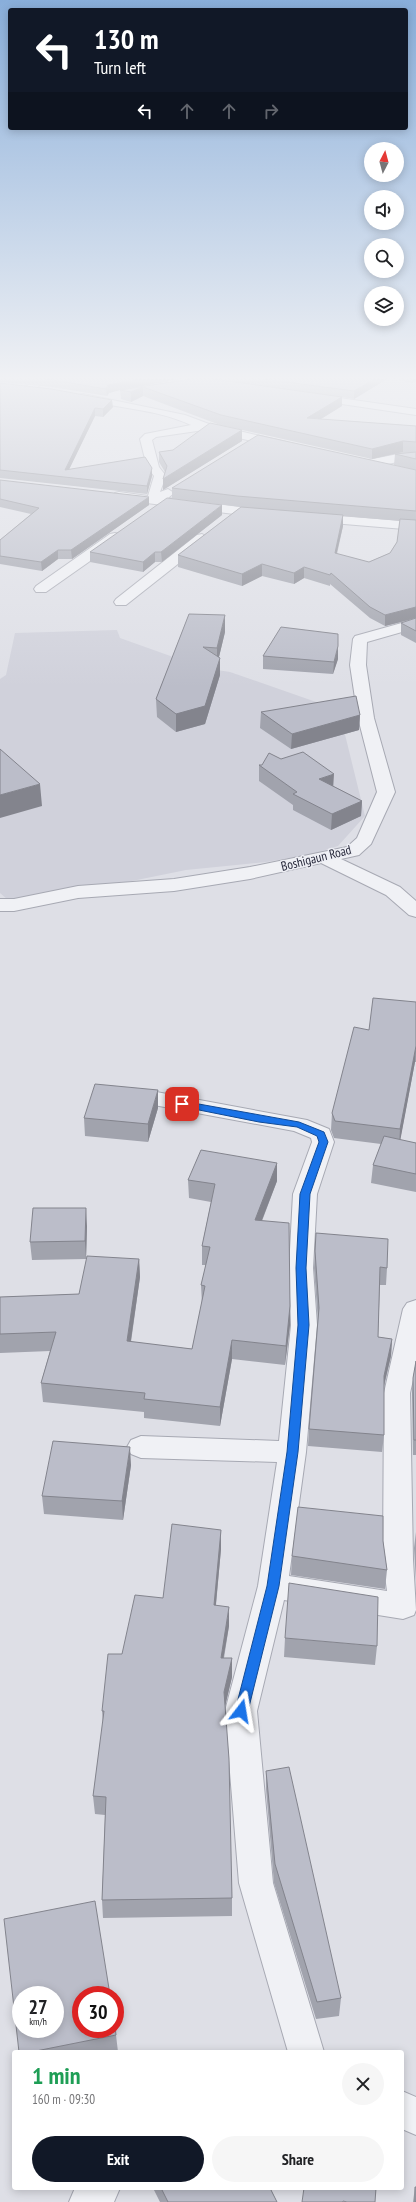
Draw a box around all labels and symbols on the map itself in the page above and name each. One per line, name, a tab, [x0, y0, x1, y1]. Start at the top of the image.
north arrow	[364, 142, 404, 182]
street label: Boshigaun Road	[279, 841, 353, 875]
pin	[165, 1087, 199, 1121]
position arrow	[220, 1690, 262, 1732]
speed limit sign: 30	[72, 1986, 124, 2038]

